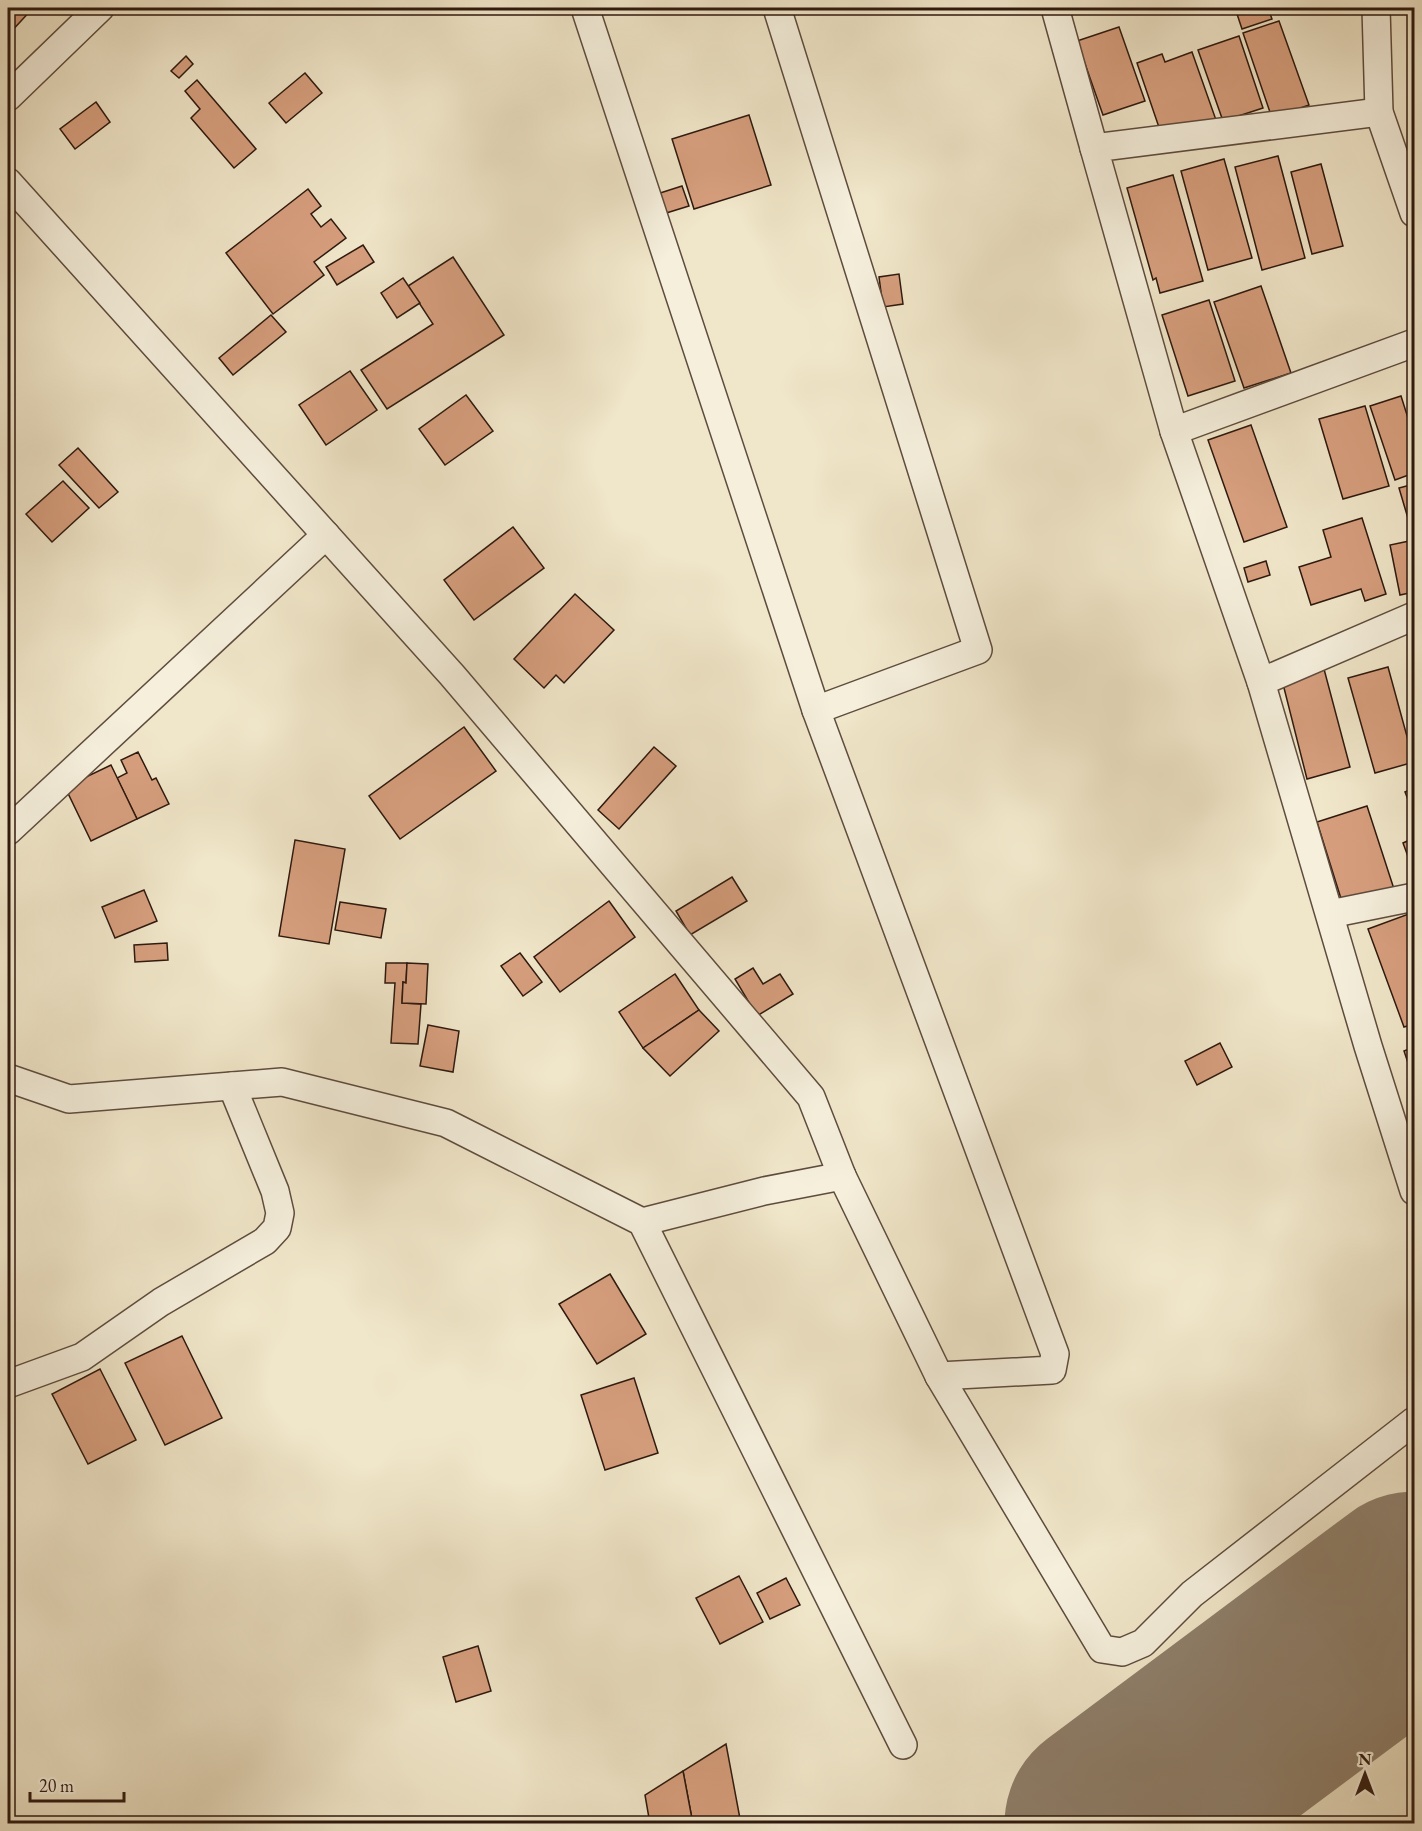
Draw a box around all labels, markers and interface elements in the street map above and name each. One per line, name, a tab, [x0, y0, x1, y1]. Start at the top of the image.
north arrow	[1335, 1744, 1395, 1804]
text: N	[1359, 1749, 1372, 1770]
scale bar	[30, 1765, 124, 1803]
text: 20 m	[39, 1774, 74, 1797]

